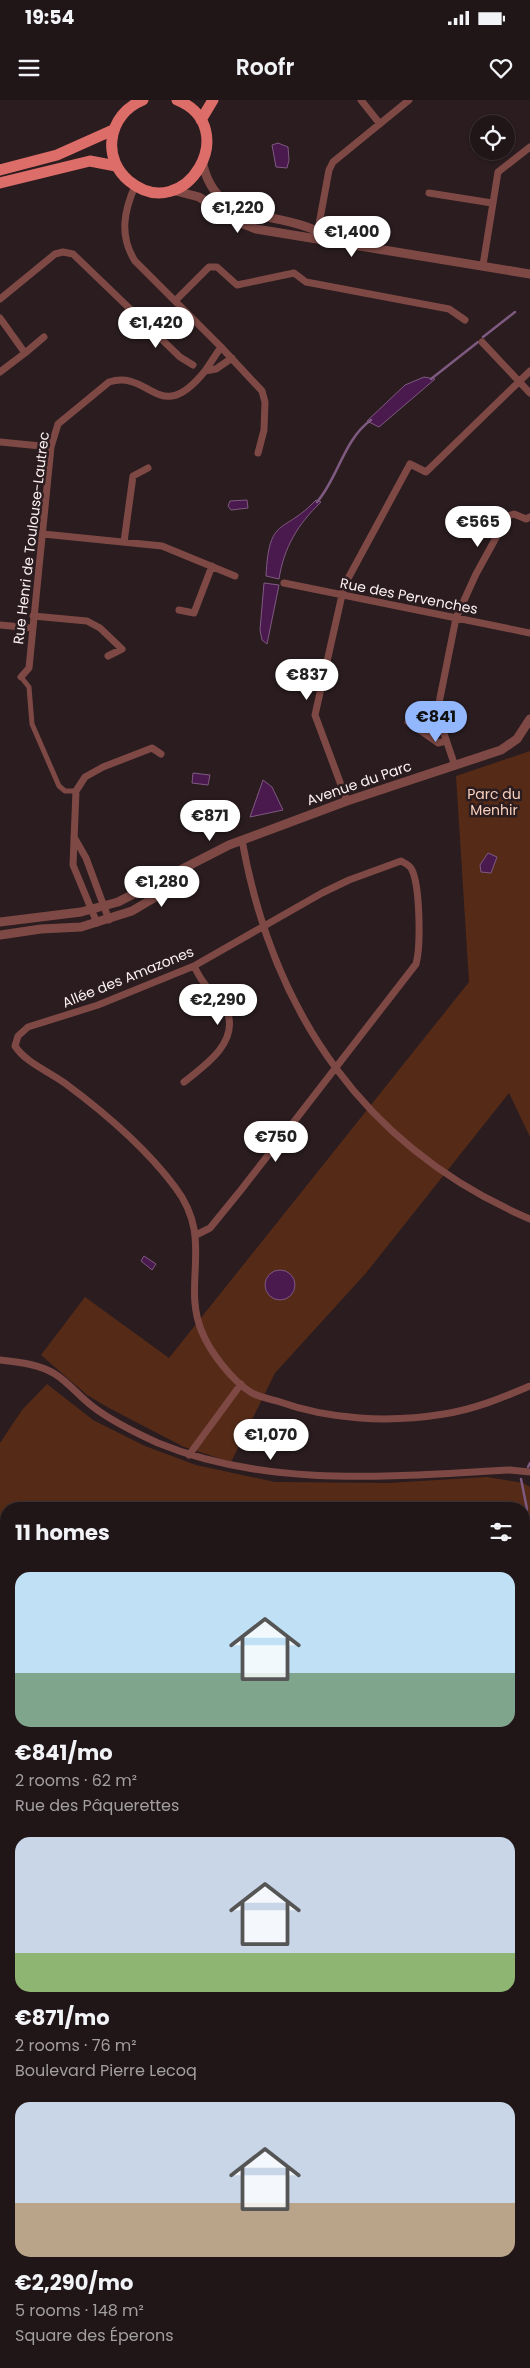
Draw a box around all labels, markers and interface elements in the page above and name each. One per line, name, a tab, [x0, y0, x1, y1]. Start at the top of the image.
text: 19:54	[25, 4, 74, 31]
text: Roofr	[236, 52, 294, 83]
icon: menu	[15, 54, 43, 82]
icon: heart	[487, 54, 515, 82]
map controls	[470, 115, 515, 160]
button: locate	[470, 115, 515, 160]
pin: €1,220	[197, 192, 279, 234]
text: €1,220	[212, 196, 264, 219]
pin: €1,400	[311, 216, 393, 258]
text: €1,400	[324, 220, 380, 243]
pin: €1,420	[115, 306, 197, 349]
text: €1,420	[129, 311, 183, 334]
street label: Rue Henri de Toulouse-Lautrec	[8, 431, 54, 645]
pin: €565	[448, 506, 508, 548]
text: €565	[456, 510, 500, 533]
street label: Rue des Pervenches	[338, 573, 480, 619]
pin: €837	[277, 658, 337, 701]
text: €837	[286, 663, 328, 686]
pin: €841	[406, 700, 466, 743]
text: €841	[416, 705, 456, 728]
street label: Avenue du Parc	[304, 756, 414, 810]
park label: Parc du Menhir	[467, 784, 521, 820]
pin: €871	[180, 800, 240, 842]
text: €871	[191, 804, 229, 827]
pin: €1,280	[121, 866, 203, 908]
text: €1,280	[135, 870, 189, 893]
street label: Allée des Amazones	[59, 941, 197, 1013]
pin: €2,290	[177, 984, 259, 1026]
text: €2,290	[190, 988, 246, 1011]
pin: €750	[246, 1120, 306, 1163]
text: €750	[255, 1125, 297, 1148]
pin: €1,070	[230, 1418, 312, 1461]
text: €1,070	[245, 1423, 297, 1446]
text: 11 homes	[15, 1518, 110, 1547]
icon: filters	[487, 1518, 515, 1546]
icon: home	[220, 1604, 310, 1694]
text: €841/mo	[15, 1738, 113, 1767]
text: 2 rooms · 62 m²	[15, 1769, 137, 1792]
text: Rue des Pâquerettes	[15, 1794, 179, 1817]
icon: home	[220, 1869, 310, 1959]
text: €871/mo	[15, 2003, 110, 2032]
text: 2 rooms · 76 m²	[15, 2034, 137, 2057]
text: Boulevard Pierre Lecoq	[15, 2059, 197, 2082]
icon: home	[220, 2134, 310, 2224]
text: €2,290/mo	[15, 2268, 133, 2297]
text: 5 rooms · 148 m²	[15, 2299, 144, 2322]
text: Square des Éperons	[15, 2324, 174, 2347]

